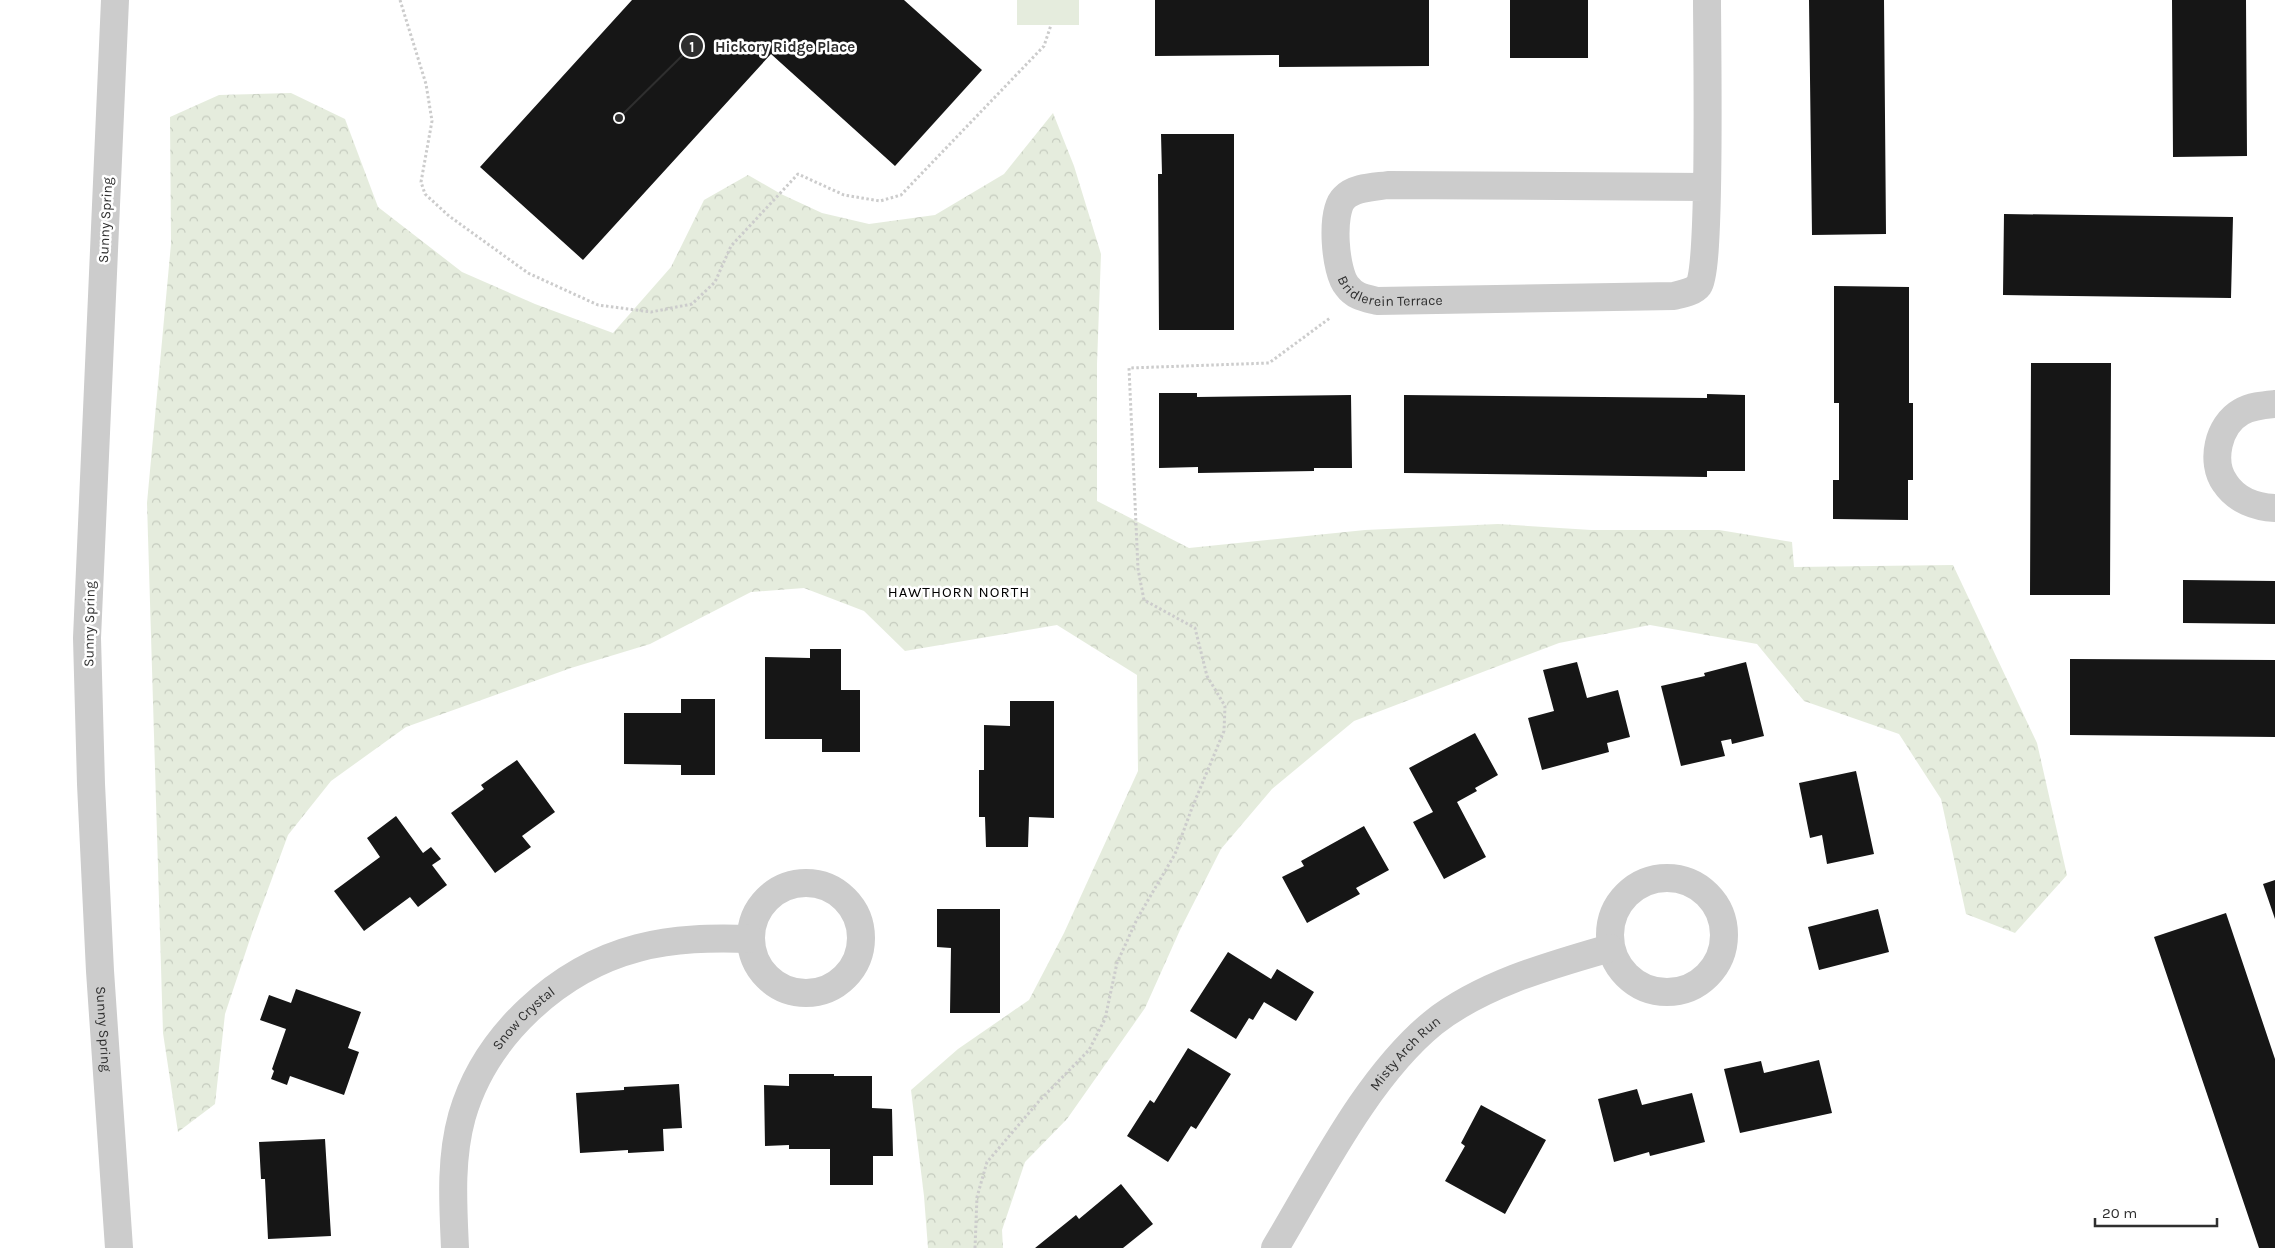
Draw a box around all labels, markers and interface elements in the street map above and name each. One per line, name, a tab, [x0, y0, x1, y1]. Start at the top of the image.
callout: Hickory Ridge Place	[680, 31, 865, 61]
text: 1	[689, 38, 695, 56]
text: Hickory Ridge Place	[715, 38, 855, 56]
street label: Sunny Spring	[95, 177, 116, 263]
street label: Bridlerein Terrace	[1334, 273, 1443, 310]
street label: Sunny Spring	[80, 581, 99, 667]
district label: HAWTHORN NORTH	[888, 583, 1030, 601]
street label: Snow Crystal	[489, 983, 558, 1053]
street label: Sunny Spring	[92, 986, 115, 1073]
street label: Misty Arch Run	[1366, 1013, 1444, 1094]
scale bar	[2095, 1196, 2218, 1228]
text: 20 m	[2102, 1204, 2137, 1222]

